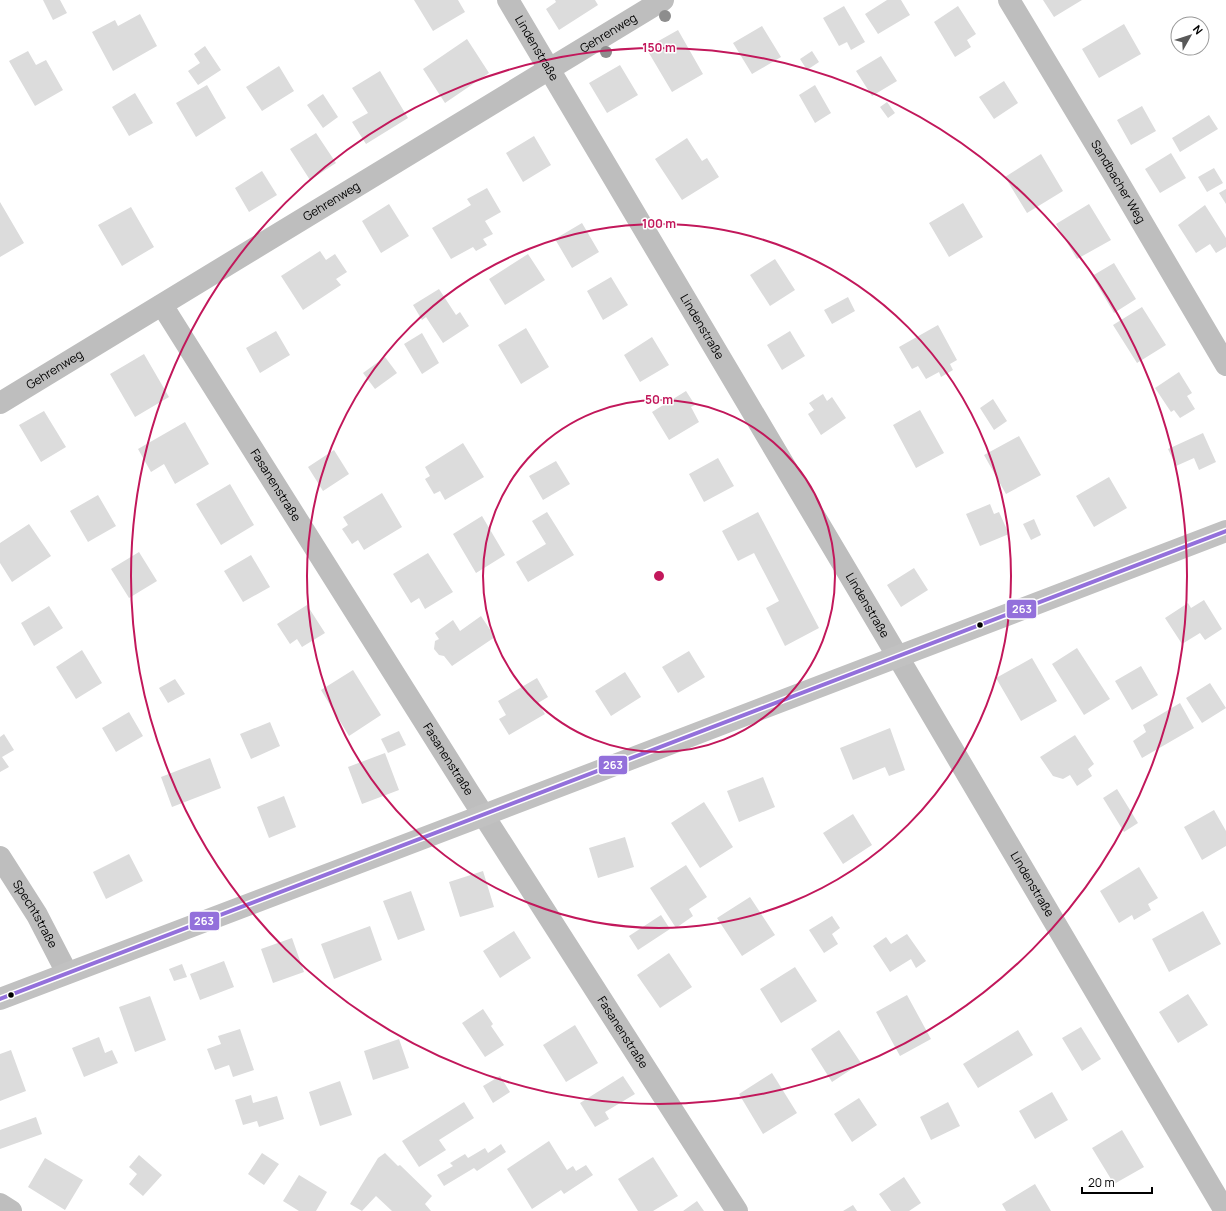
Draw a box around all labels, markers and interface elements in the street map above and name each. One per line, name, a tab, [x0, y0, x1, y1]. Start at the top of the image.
street label: Gehrenweg	[576, 9, 640, 57]
street label: Lindenstraße	[511, 12, 563, 84]
north arrow	[1170, 16, 1210, 56]
text: N	[1190, 22, 1207, 37]
text: 150 m	[642, 39, 676, 56]
street label: Sandbacher Weg	[1087, 137, 1150, 226]
street label: Gehrenweg	[300, 177, 363, 225]
text: 100 m	[642, 215, 676, 232]
street label: Lindenstraße	[676, 291, 728, 362]
street label: Gehrenweg	[23, 345, 86, 393]
text: 50 m	[645, 391, 673, 408]
street label: Fasanenstraße	[247, 445, 305, 524]
centre of rings	[652, 569, 666, 583]
street label: Lindenstraße	[842, 569, 894, 641]
line badge: 263	[1006, 599, 1037, 619]
text: 263	[1012, 601, 1032, 616]
unlabelled marker	[975, 620, 985, 630]
street label: Fasanenstraße	[419, 720, 478, 799]
line badge: 263	[598, 755, 628, 775]
text: 263	[603, 757, 623, 772]
street label: Lindenstraße	[1007, 848, 1059, 920]
street label: Spechtstraße	[9, 877, 62, 951]
line badge: 263	[189, 911, 220, 931]
text: 263	[194, 913, 214, 928]
unlabelled marker	[6, 990, 16, 1000]
street label: Fasanenstraße	[594, 993, 652, 1072]
scale bar	[1082, 1169, 1152, 1195]
text: 20 m	[1088, 1174, 1115, 1191]

